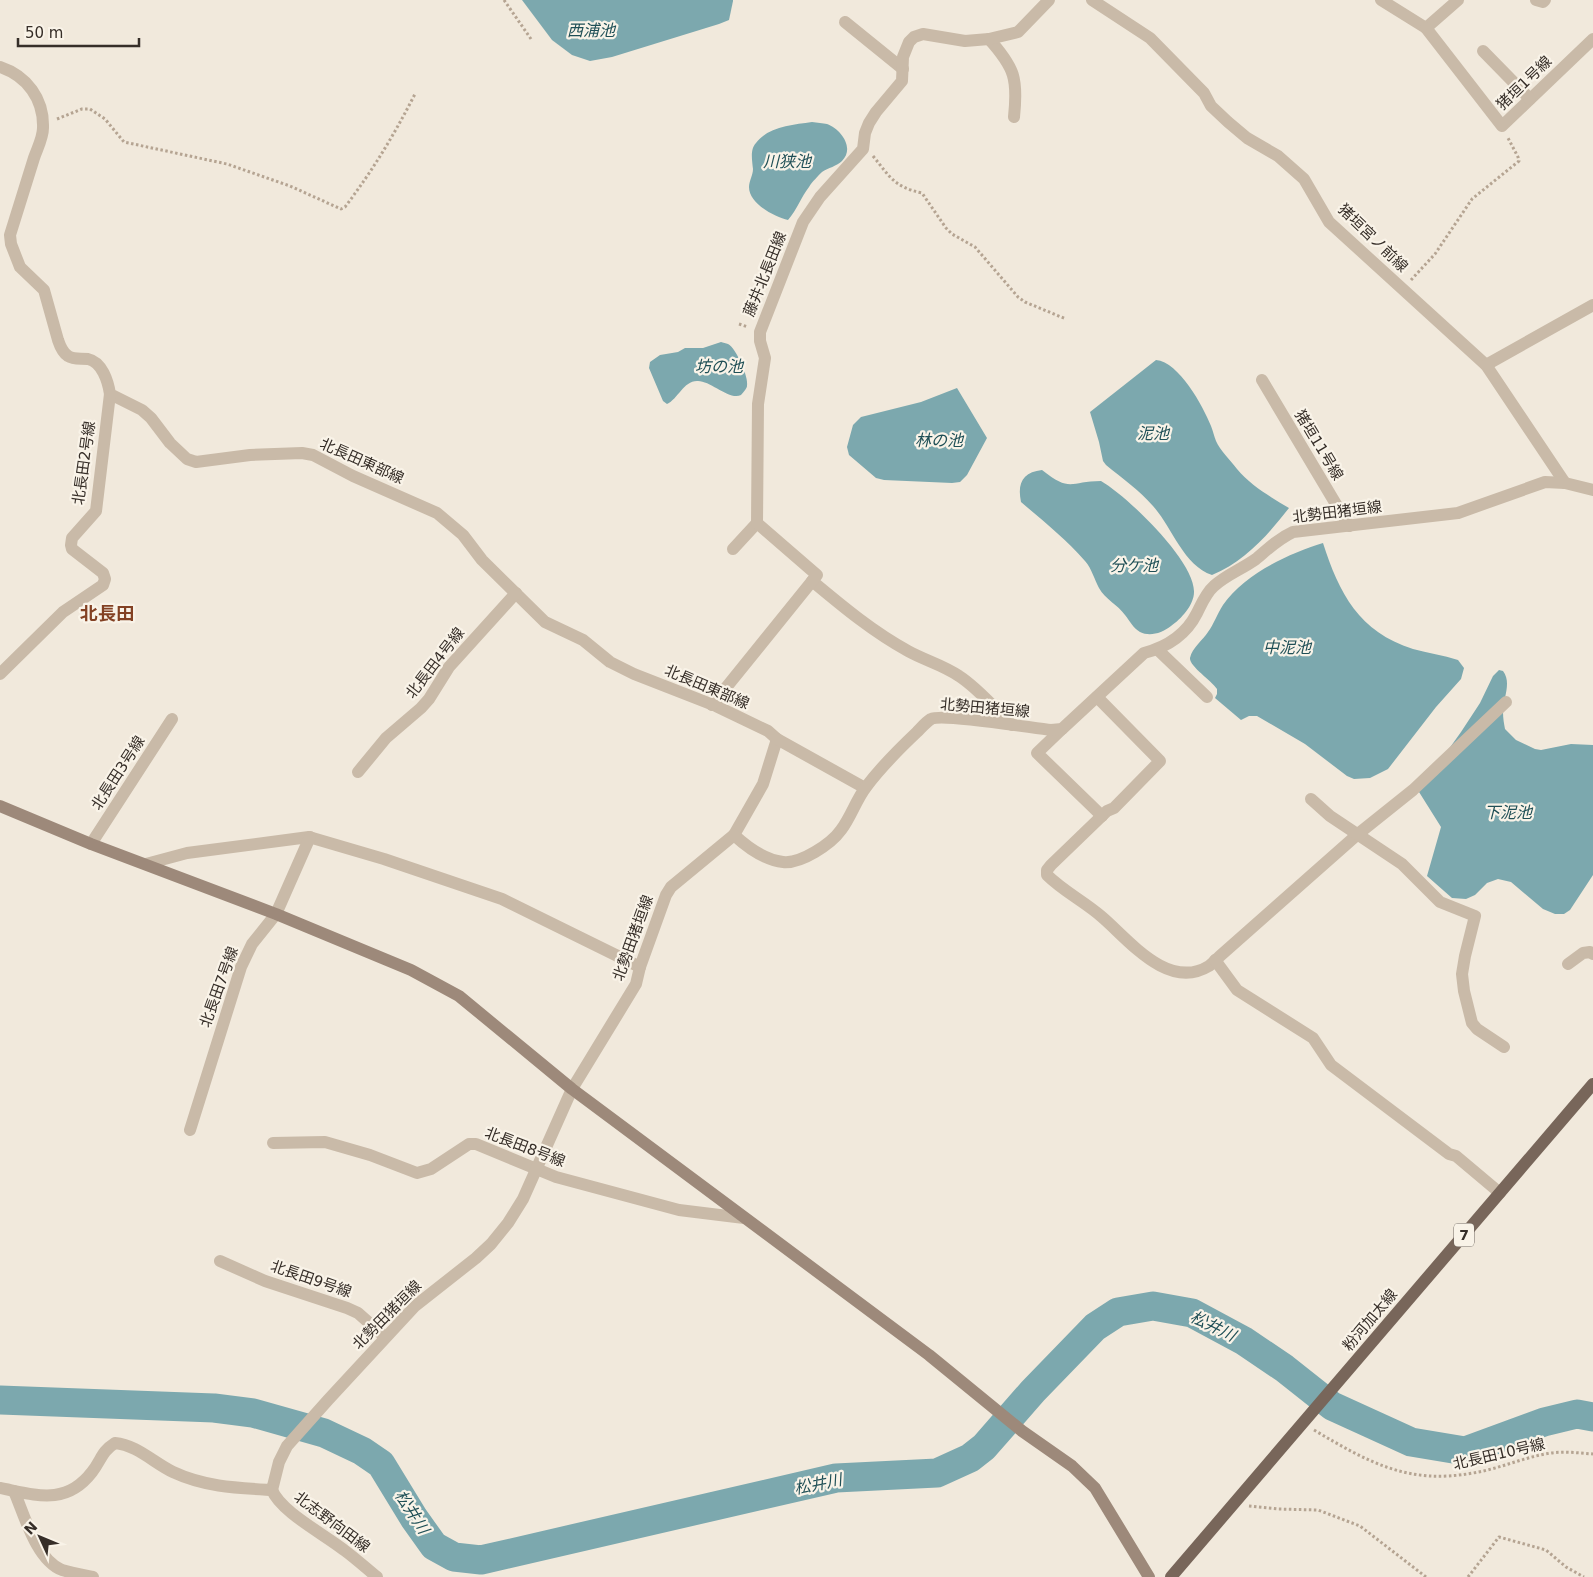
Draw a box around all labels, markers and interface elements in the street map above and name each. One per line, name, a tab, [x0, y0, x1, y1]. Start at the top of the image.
scale bar	[18, 15, 139, 47]
water label: 西浦池	[567, 21, 617, 40]
text: 50 m	[25, 24, 63, 42]
street label: 猪垣1号線	[1493, 52, 1555, 114]
water label: 川狭池	[763, 152, 813, 171]
street label: 猪垣宮ノ前線	[1334, 200, 1412, 276]
street label: 藤井北長田線	[740, 229, 790, 319]
water label: 坊の池	[695, 357, 745, 376]
street label: 猪垣11号線	[1291, 406, 1347, 484]
street label: 北長田2号線	[69, 420, 99, 506]
water label: 泥池	[1137, 424, 1171, 443]
water label: 林の池	[915, 431, 965, 450]
street label: 北長田東部線	[317, 434, 407, 488]
street label: 北勢田猪垣線	[1291, 498, 1383, 526]
water label: 分ケ池	[1110, 556, 1160, 575]
district label: 北長田	[80, 603, 134, 624]
street label: 北長田4号線	[402, 624, 468, 702]
water label: 中泥池	[1263, 638, 1313, 657]
street label: 北長田東部線	[662, 661, 752, 713]
street label: 北勢田猪垣線	[939, 695, 1031, 721]
street label: 北長田3号線	[87, 733, 149, 813]
water label: 下泥池	[1484, 803, 1534, 822]
street label: 北勢田猪垣線	[609, 893, 657, 983]
street label: 北長田7号線	[196, 944, 242, 1030]
street label: 北長田8号線	[482, 1123, 568, 1171]
road number: 7	[1454, 1224, 1474, 1246]
street label: 北長田9号線	[268, 1257, 354, 1301]
street label: 北勢田猪垣線	[349, 1277, 425, 1353]
street label: 粉河加太線	[1339, 1285, 1401, 1355]
water label: 松井川	[1187, 1307, 1241, 1346]
street label: 北長田10号線	[1451, 1435, 1547, 1473]
water label: 松井川	[793, 1470, 845, 1498]
water label: 松井川	[391, 1487, 434, 1539]
street label: 北志野向田線	[291, 1488, 373, 1556]
north arrow	[15, 1512, 65, 1562]
text: N	[21, 1518, 40, 1538]

